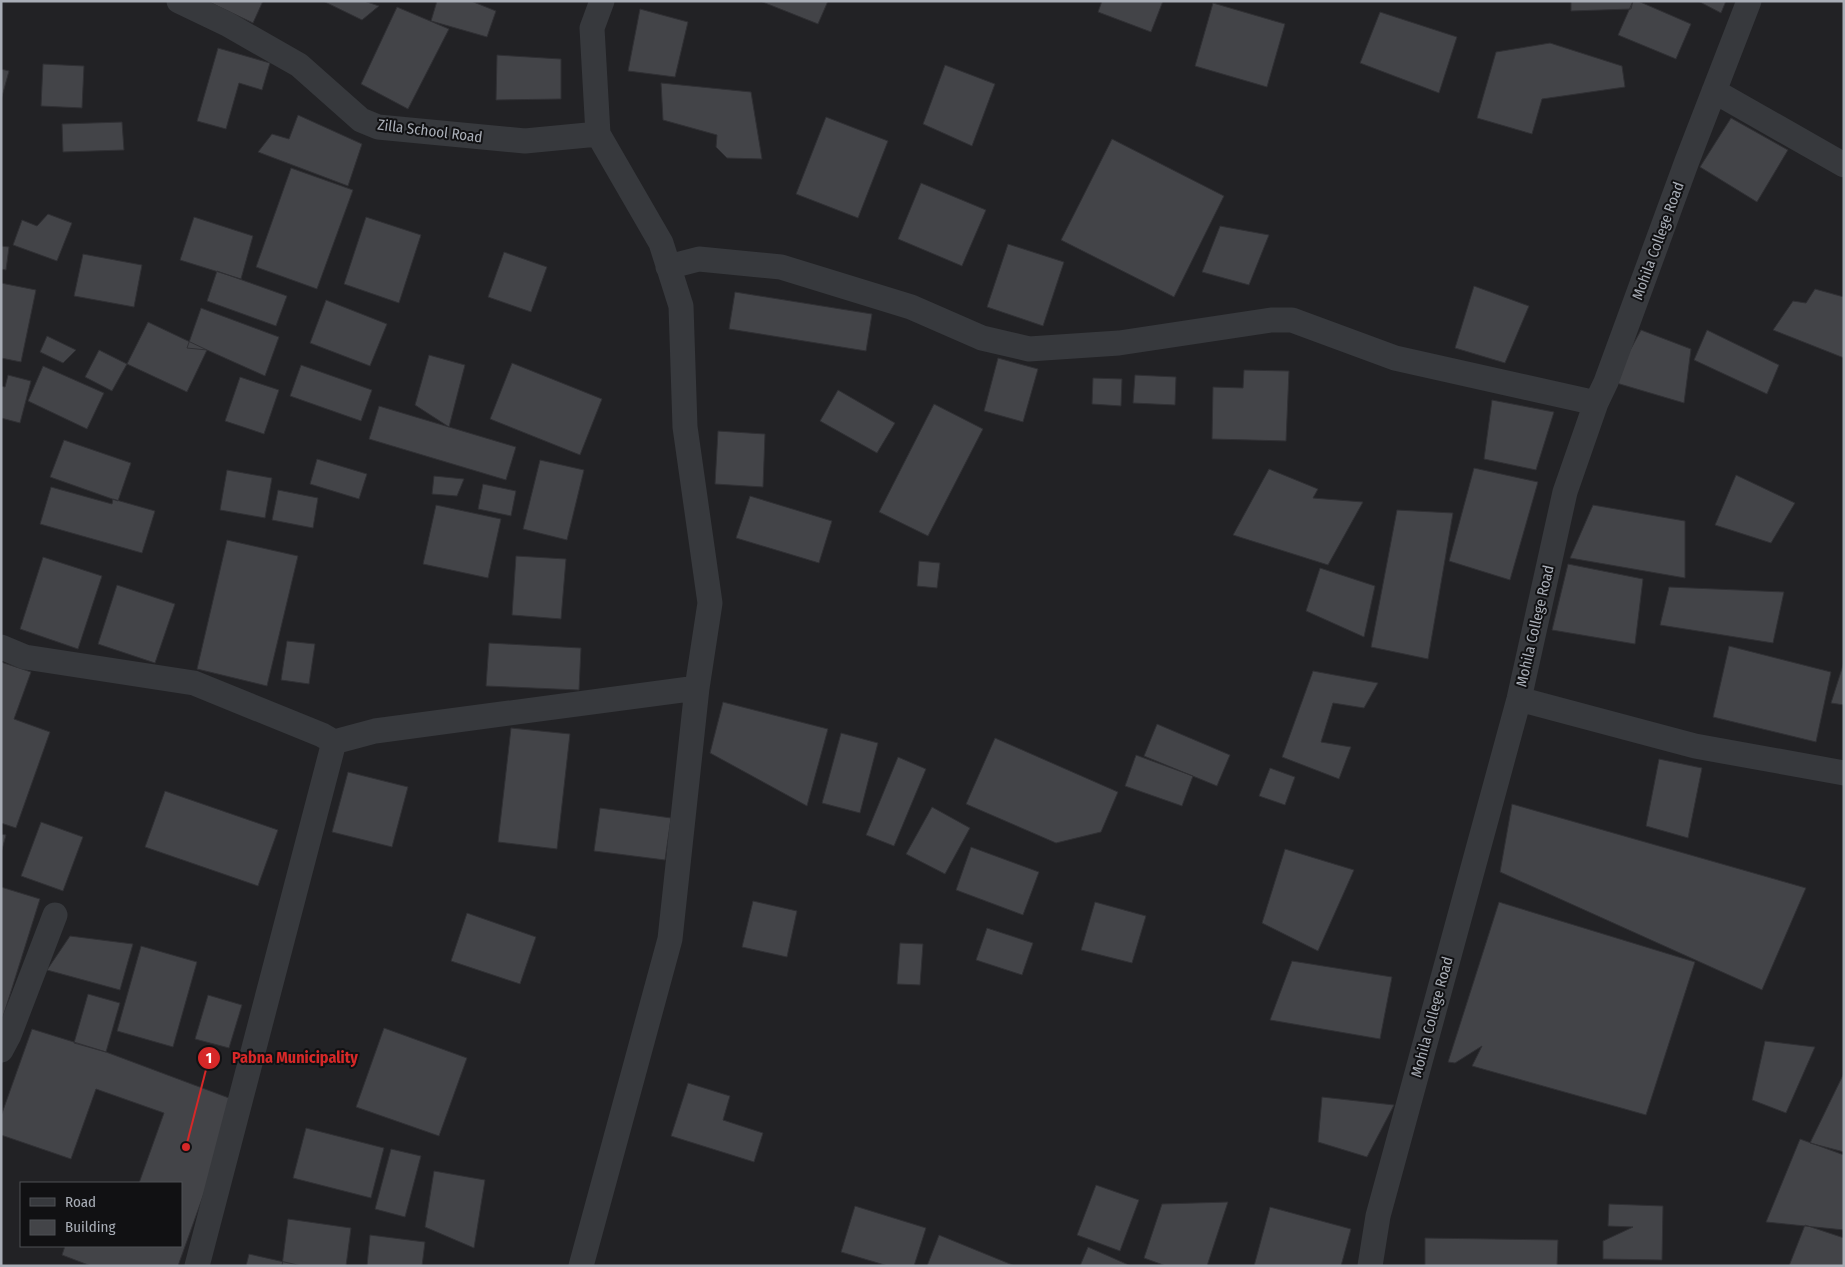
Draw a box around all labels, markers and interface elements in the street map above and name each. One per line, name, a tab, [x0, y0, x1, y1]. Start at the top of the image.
street label: Zilla School Road	[376, 116, 484, 146]
street label: Mohila College Road	[1628, 180, 1688, 302]
street label: Mohila College Road	[1512, 563, 1558, 689]
street label: Mohila College Road	[1407, 955, 1457, 1079]
callout: Pabna Municipality	[197, 1042, 368, 1073]
text: Pabna Municipality	[232, 1048, 358, 1067]
text: 1	[206, 1049, 212, 1067]
legend	[20, 1182, 182, 1247]
text: Road	[65, 1193, 96, 1211]
text: Building	[65, 1218, 116, 1236]

